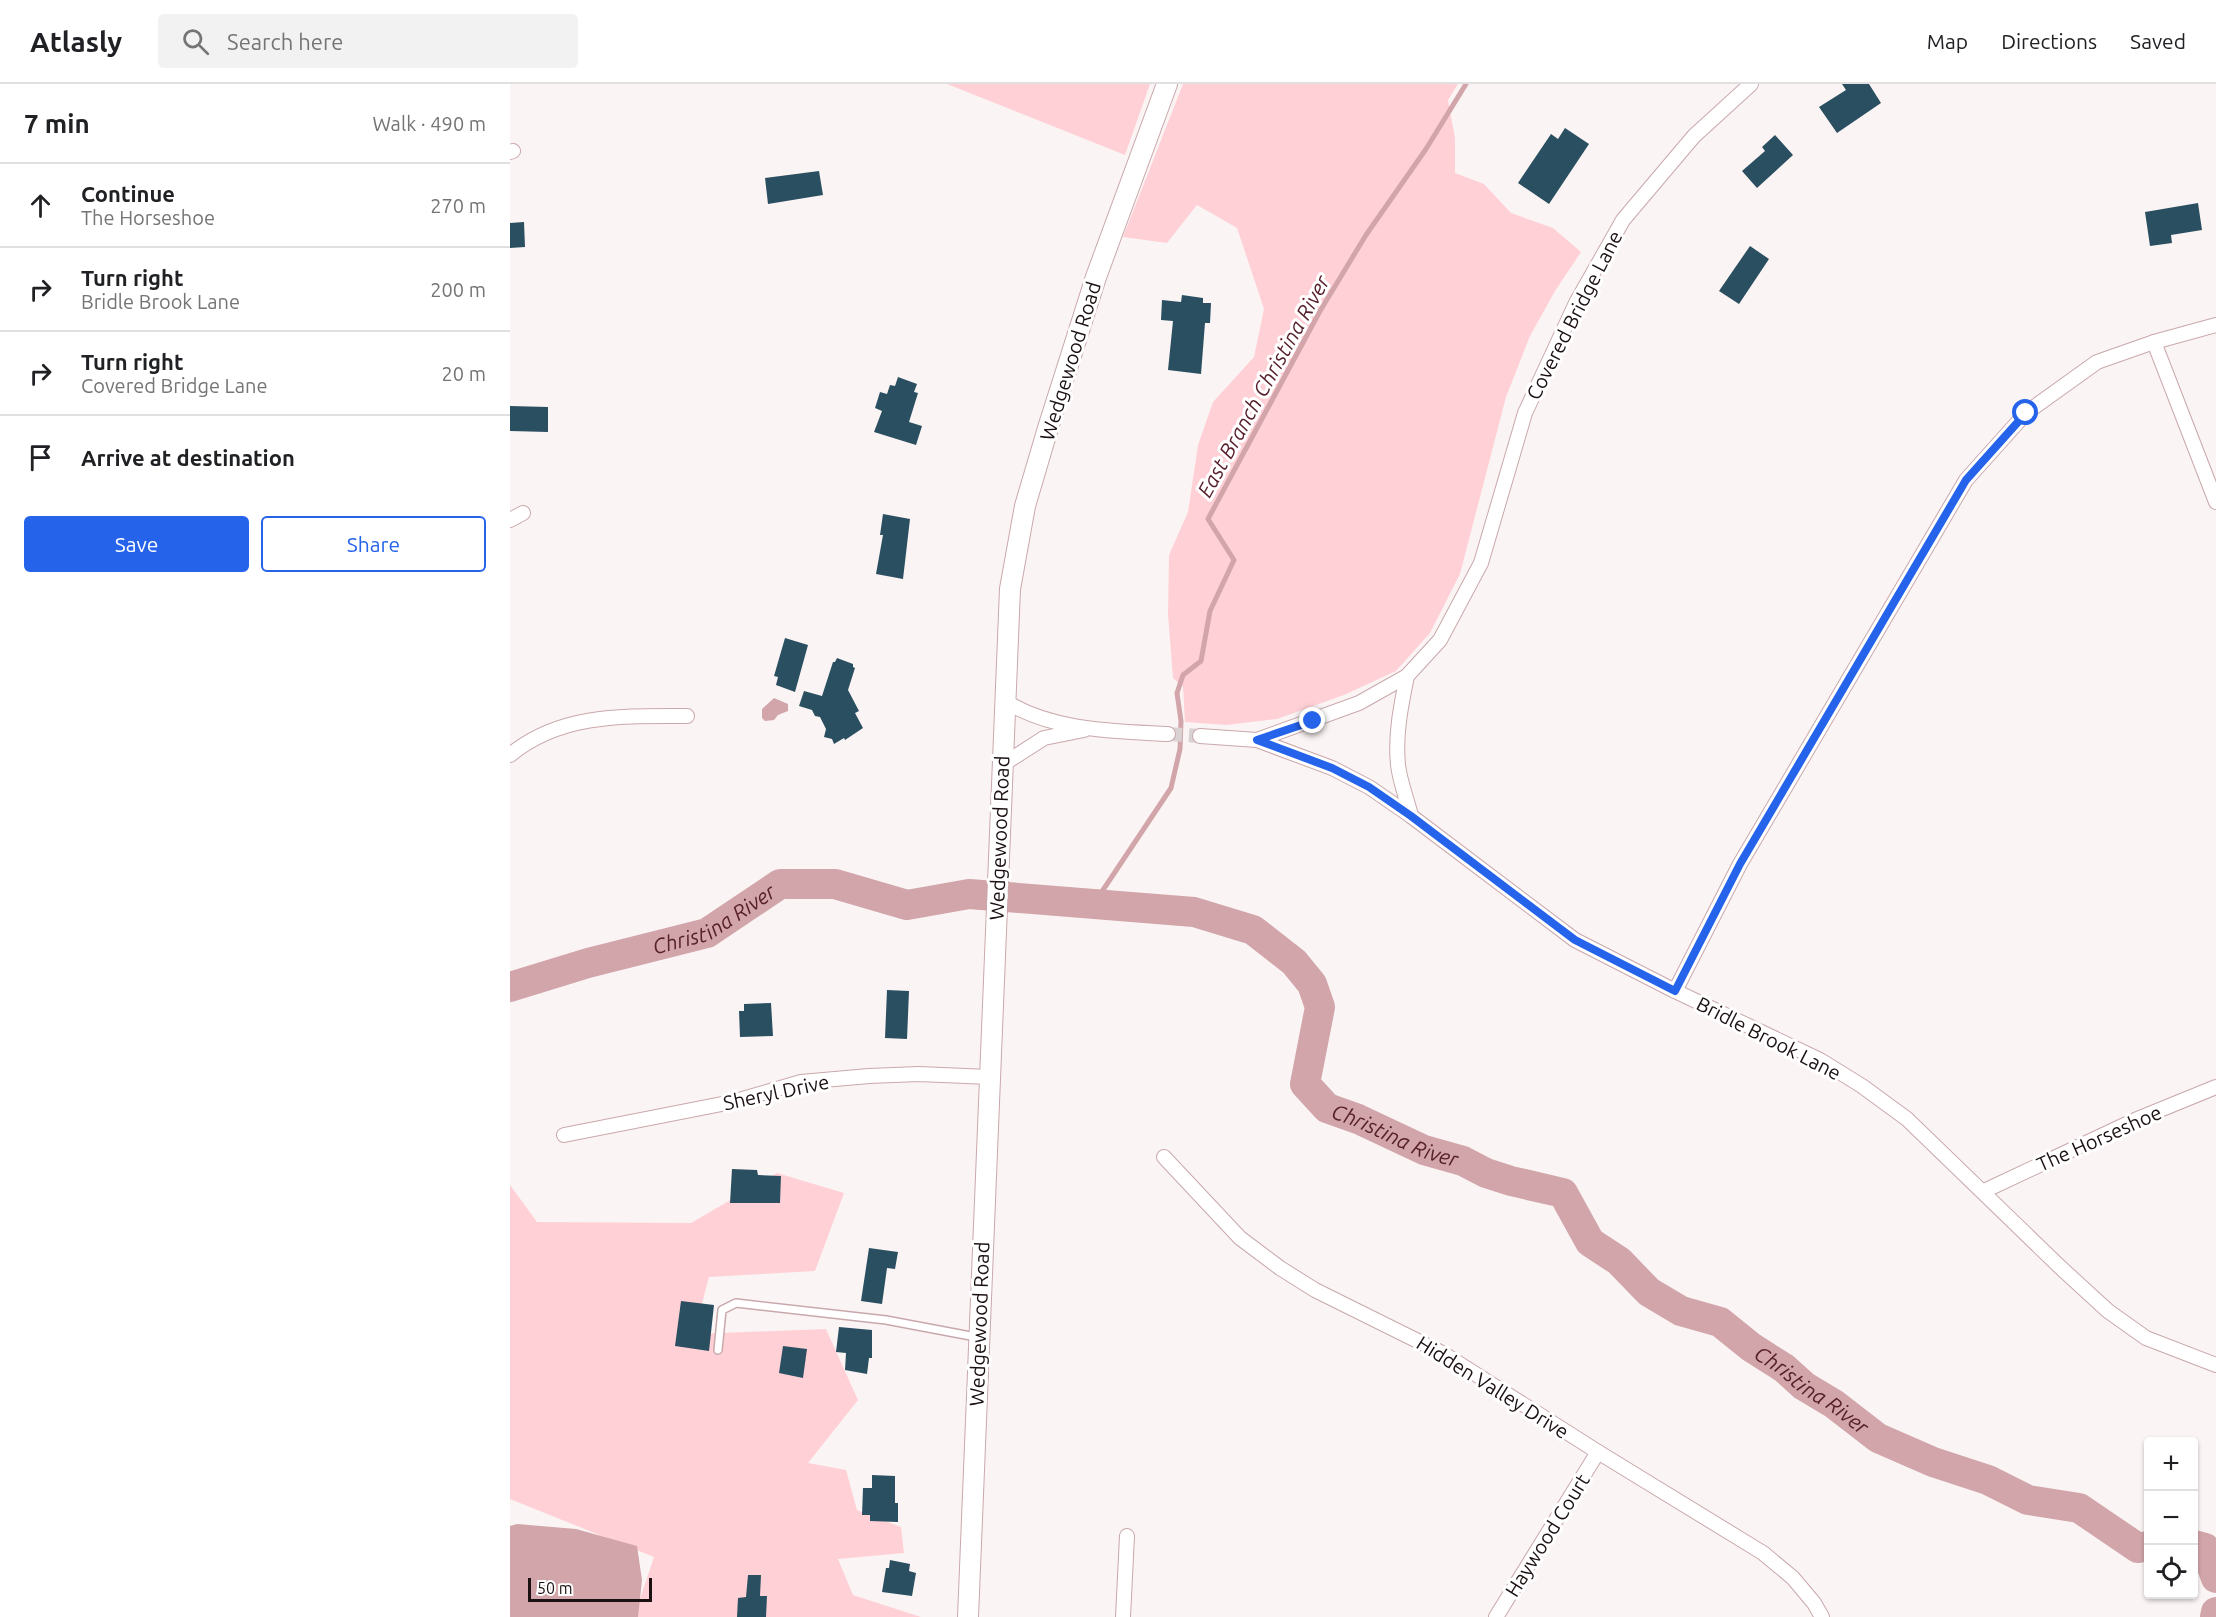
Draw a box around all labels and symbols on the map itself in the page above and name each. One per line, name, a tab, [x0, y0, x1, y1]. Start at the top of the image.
street label: Covered Bridge Lane	[1521, 227, 1627, 403]
water label: East Branch Christina River	[1192, 270, 1334, 501]
street label: Wedgewood Road	[1035, 279, 1105, 443]
route start	[2012, 399, 2038, 425]
route end	[1299, 707, 1325, 733]
street label: Wedgewood Road	[985, 755, 1013, 921]
water label: Christina River	[650, 878, 780, 958]
street label: Bridle Brook Lane	[1693, 992, 1845, 1084]
street label: Sheryl Drive	[721, 1070, 831, 1114]
water label: Christina River	[1329, 1099, 1462, 1171]
street label: The Horseshoe	[2033, 1100, 2165, 1176]
street label: Wedgewood Road	[965, 1241, 993, 1407]
street label: Hidden Valley Drive	[1413, 1331, 1573, 1443]
water label: Christina River	[1750, 1341, 1874, 1439]
street label: Haywood Court	[1500, 1469, 1594, 1601]
scale bar	[528, 1575, 652, 1602]

